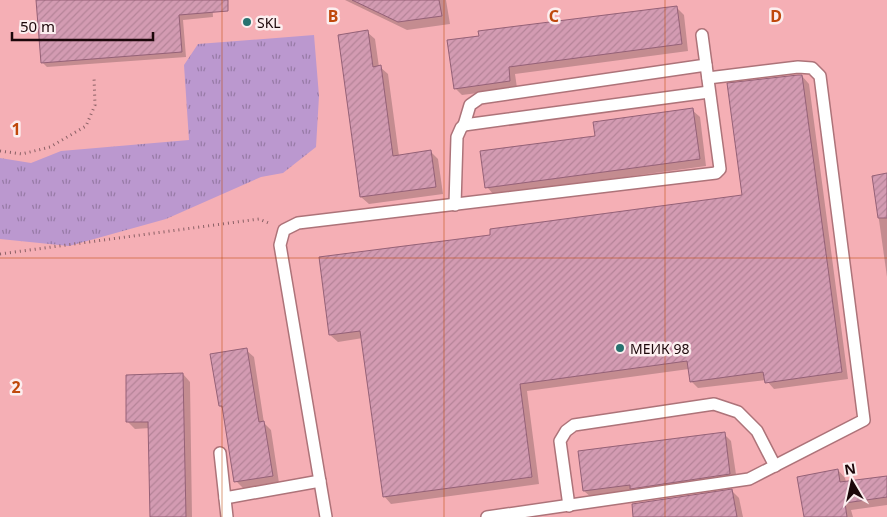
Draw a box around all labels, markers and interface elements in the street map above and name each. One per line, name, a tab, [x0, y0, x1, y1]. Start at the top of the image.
text: B	[328, 5, 338, 27]
text: C	[549, 5, 559, 27]
text: D	[770, 5, 782, 27]
scale bar	[12, 10, 154, 42]
place label: SKL	[257, 13, 281, 32]
text: 50 m	[20, 16, 55, 36]
marker: SKL	[241, 16, 253, 28]
text: 1	[11, 118, 21, 140]
place label: МЕИК 98	[630, 339, 689, 358]
marker: МЕИК 98	[614, 342, 626, 354]
text: 2	[11, 376, 21, 398]
north arrow	[827, 457, 877, 507]
text: N	[843, 458, 857, 479]

